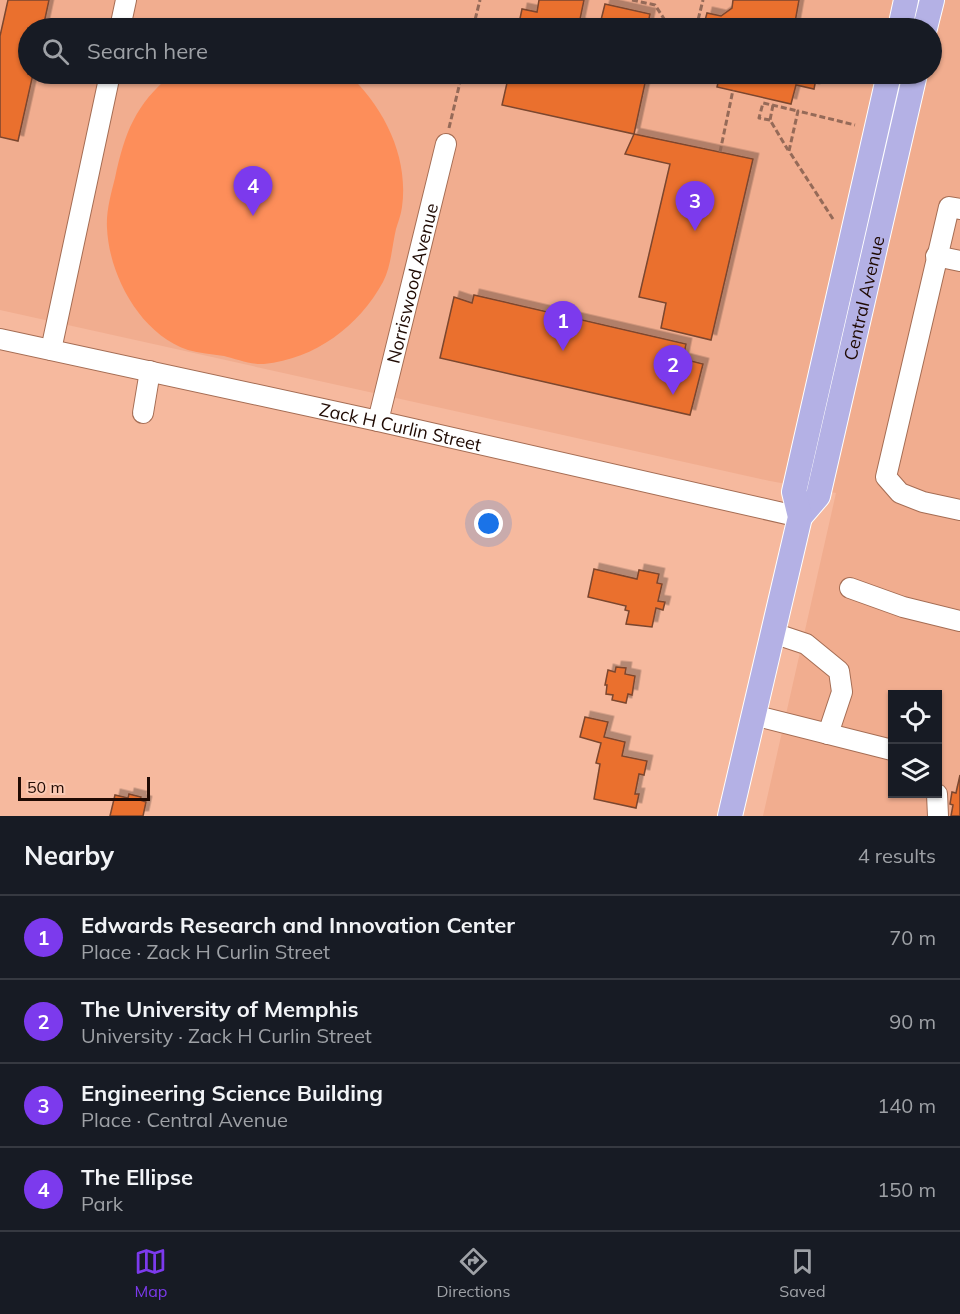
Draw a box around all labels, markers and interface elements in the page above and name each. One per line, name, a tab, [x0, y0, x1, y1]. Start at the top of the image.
search box	[18, 18, 942, 84]
icon: search	[39, 35, 72, 68]
text: Search here	[87, 37, 208, 65]
pin: 4	[234, 166, 272, 216]
pin: 3	[676, 182, 714, 231]
street label: Norriswood Avenue	[381, 201, 443, 366]
street label: Central Avenue	[838, 233, 889, 362]
pin: 1	[544, 302, 582, 351]
pin: 2	[654, 346, 692, 395]
street label: Zack H Curlin Street	[317, 397, 484, 456]
your location	[474, 509, 503, 538]
map controls	[888, 690, 942, 798]
button: locate	[888, 690, 942, 744]
button: layers	[888, 744, 942, 798]
scale bar	[18, 774, 150, 802]
text: 50 m	[27, 777, 64, 797]
text: Nearby	[24, 839, 114, 872]
text: 4 results	[858, 843, 936, 868]
text: Edwards Research and Innovation Center	[81, 911, 515, 939]
text: 1	[38, 925, 50, 950]
text: 70 m	[889, 925, 936, 950]
text: Place · Zack H Curlin Street	[81, 939, 330, 964]
text: The University of Memphis	[81, 995, 359, 1023]
text: 2	[38, 1009, 50, 1034]
text: 90 m	[889, 1009, 936, 1034]
text: University · Zack H Curlin Street	[81, 1023, 372, 1048]
text: Engineering Science Building	[81, 1079, 383, 1107]
text: 3	[38, 1093, 50, 1118]
text: 140 m	[877, 1093, 936, 1118]
text: Place · Central Avenue	[81, 1107, 288, 1132]
text: The Ellipse	[81, 1163, 193, 1191]
text: 4	[38, 1177, 50, 1202]
text: 150 m	[877, 1177, 936, 1202]
text: Park	[81, 1191, 123, 1216]
tab: Map	[134, 1245, 167, 1301]
tab: Directions	[436, 1245, 510, 1301]
tab: Saved	[779, 1245, 826, 1301]

